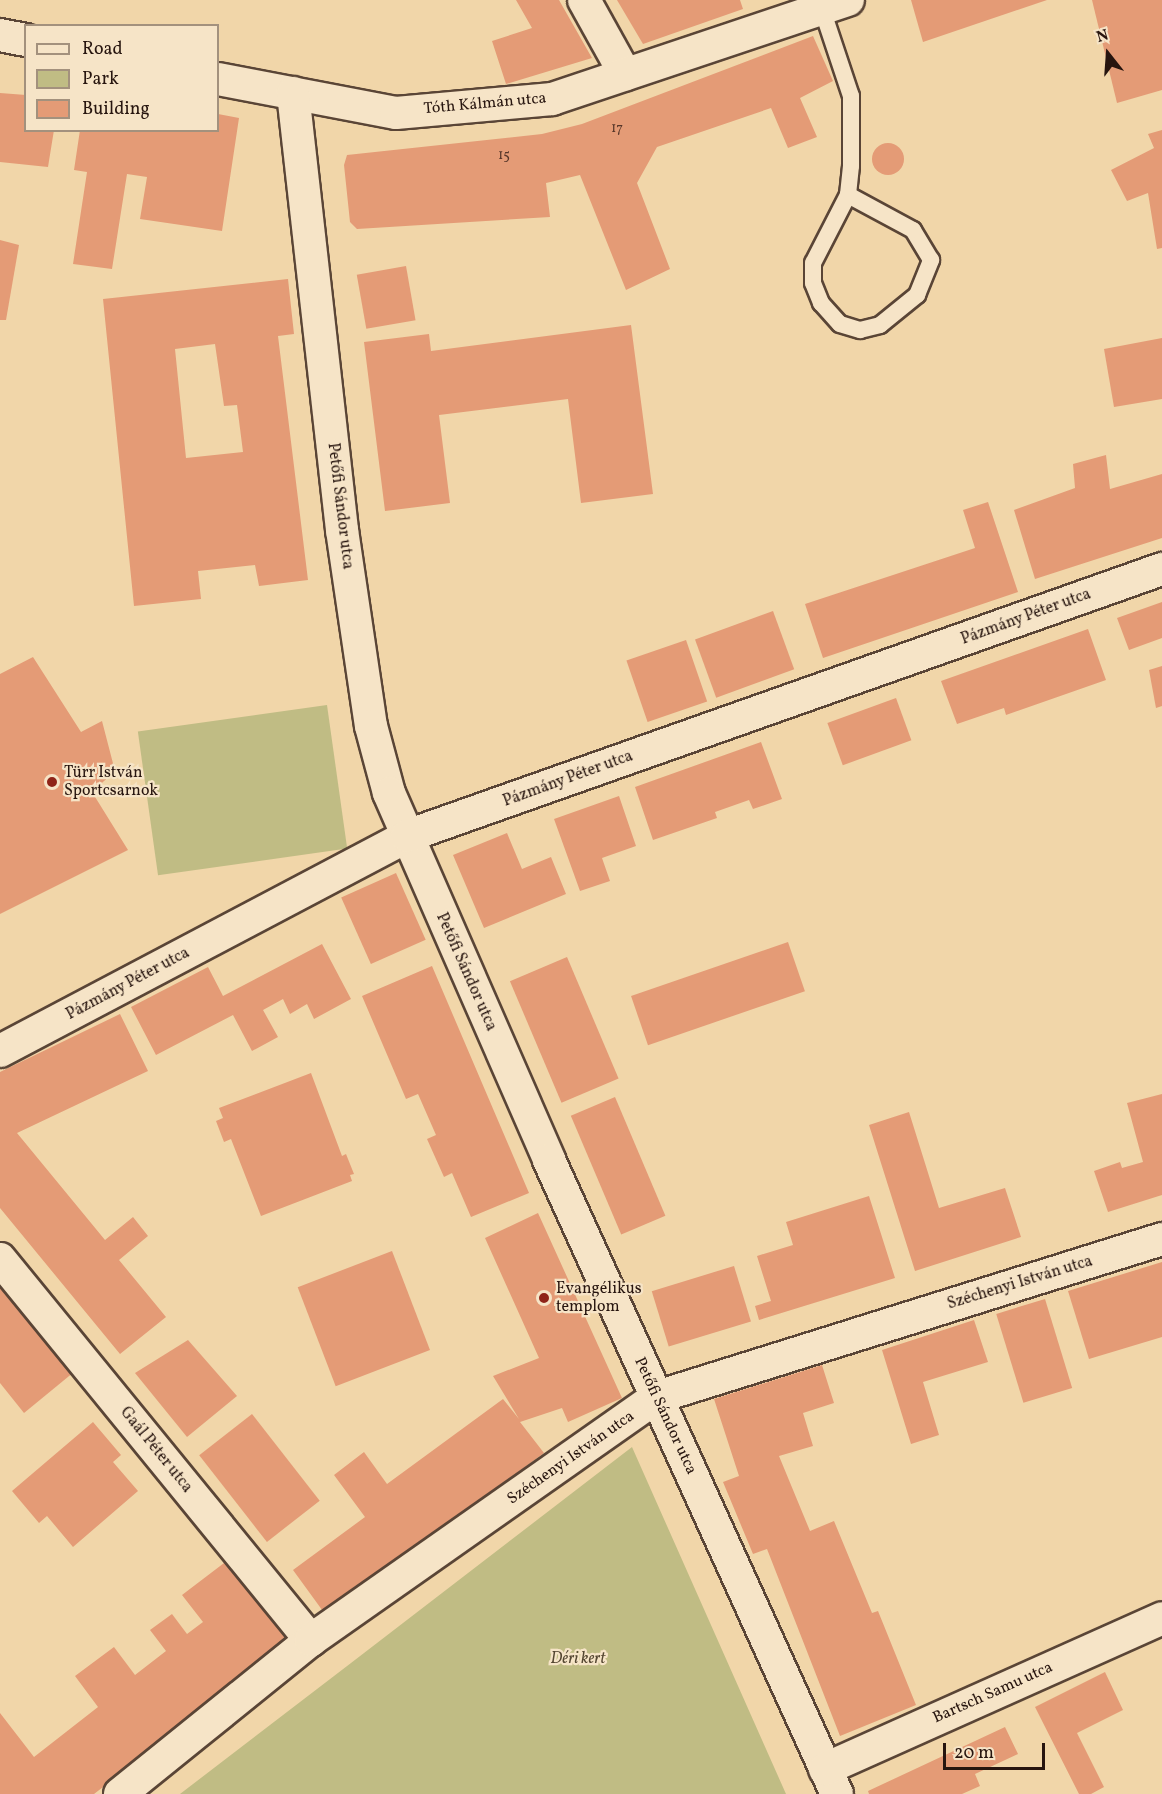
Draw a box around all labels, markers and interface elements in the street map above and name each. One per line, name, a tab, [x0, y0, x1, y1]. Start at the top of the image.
legend	[24, 24, 219, 132]
north arrow	[1078, 24, 1138, 84]
text: N	[1094, 25, 1112, 49]
text: Road	[82, 37, 123, 62]
text: Park	[82, 67, 119, 92]
street label: Tóth Kálmán utca	[423, 89, 547, 119]
text: Building	[82, 97, 150, 122]
house number: 17	[611, 121, 623, 137]
house number: 15	[498, 148, 510, 164]
street label: Petőfi Sándor utca	[323, 442, 357, 570]
street label: Pázmány Péter utca	[958, 585, 1094, 649]
street label: Pázmány Péter utca	[500, 747, 636, 811]
place label: Türr István Sportcsarnok	[64, 763, 158, 801]
marker: Türr István Sportcsarnok	[45, 775, 59, 789]
street label: Petőfi Sándor utca	[431, 910, 501, 1034]
street label: Pázmány Péter utca	[63, 943, 193, 1025]
street label: Széchenyi István utca	[945, 1252, 1095, 1314]
place label: Evangélikus templom	[556, 1279, 642, 1317]
marker: Evangélikus templom	[537, 1291, 551, 1305]
street label: Petőfi Sándor utca	[629, 1354, 701, 1478]
street label: Gaál Péter utca	[116, 1403, 196, 1497]
street label: Széchenyi István utca	[504, 1407, 638, 1509]
park label: Déri kert	[551, 1649, 605, 1669]
street label: Bartsch Samu utca	[930, 1658, 1056, 1728]
scale bar	[946, 1731, 1048, 1769]
text: 20 m	[954, 1741, 994, 1766]

